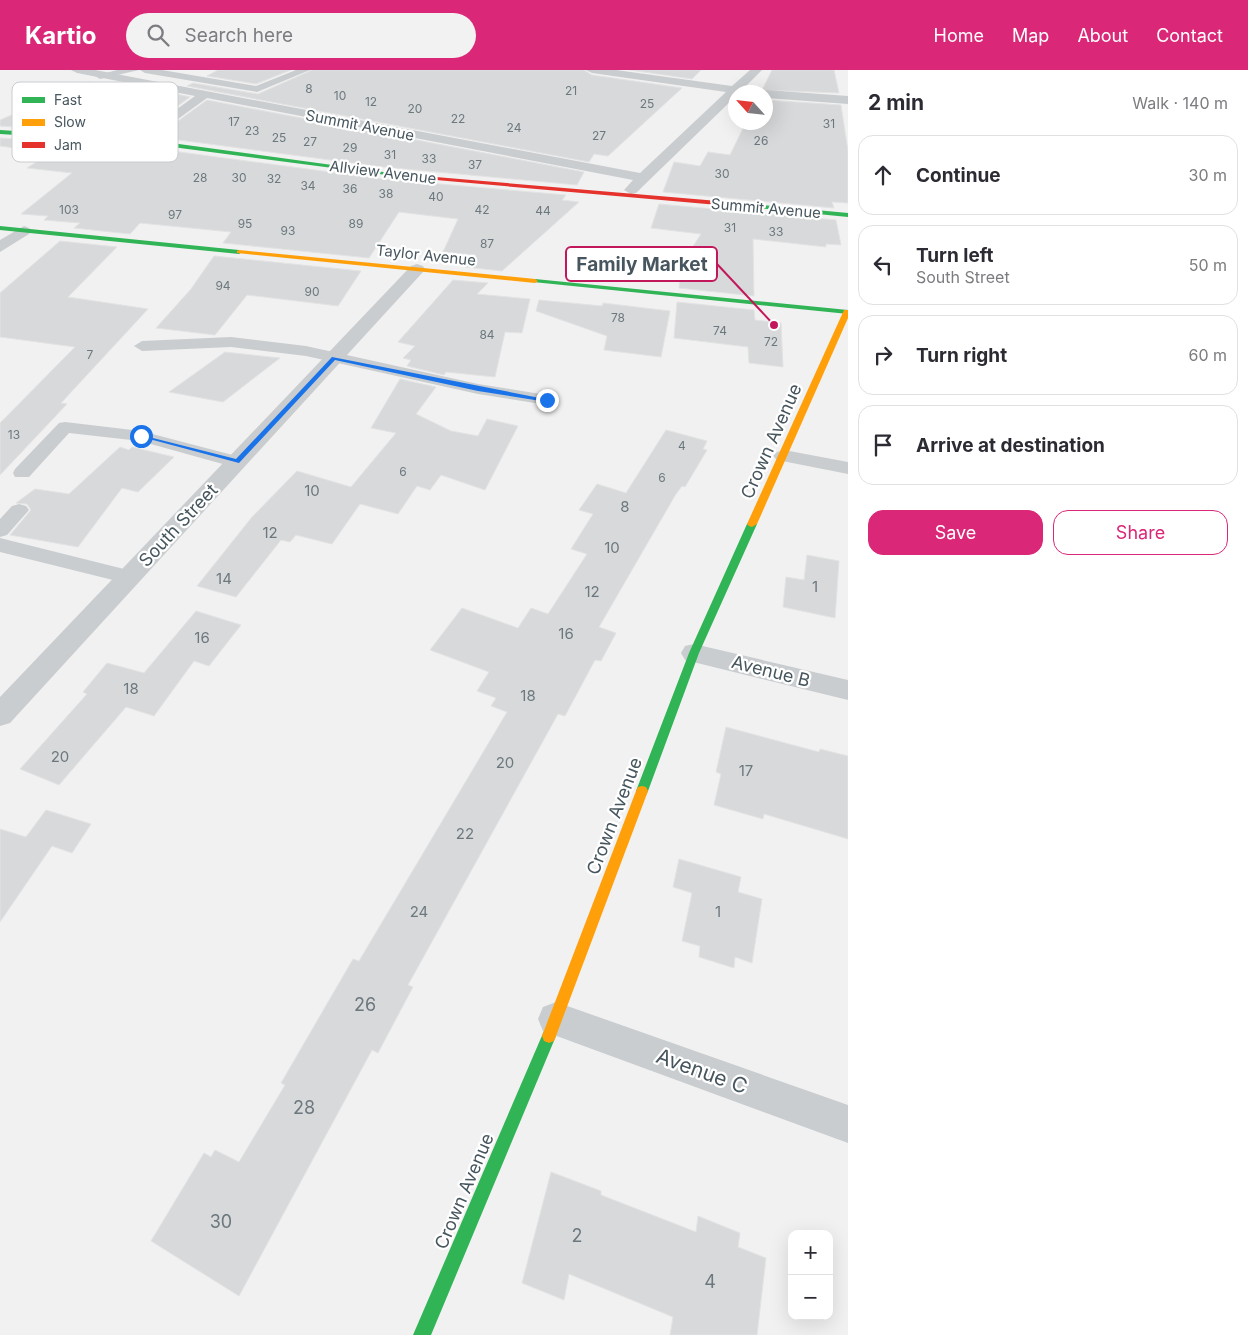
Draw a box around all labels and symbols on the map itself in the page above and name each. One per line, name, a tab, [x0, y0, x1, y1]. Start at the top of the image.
house number: 8	[305, 81, 313, 96]
legend	[12, 82, 178, 162]
house number: 21	[565, 83, 577, 98]
north arrow	[728, 85, 773, 130]
house number: 10	[334, 88, 346, 103]
text: Fast	[54, 91, 82, 108]
house number: 12	[365, 94, 377, 109]
house number: 25	[640, 96, 654, 111]
house number: 20	[408, 101, 422, 116]
street label: Summit Avenue	[304, 105, 416, 145]
house number: 22	[451, 111, 465, 126]
text: Slow	[54, 113, 86, 130]
house number: 17	[228, 114, 240, 129]
house number: 31	[823, 116, 835, 131]
house number: 24	[507, 120, 522, 135]
house number: 23	[245, 123, 259, 138]
house number: 27	[592, 128, 606, 143]
house number: 25	[272, 130, 286, 145]
house number: 26	[754, 133, 768, 148]
house number: 27	[303, 134, 317, 149]
text: Jam	[54, 136, 82, 153]
house number: 29	[343, 140, 357, 155]
house number: 31	[384, 147, 396, 162]
house number: 33	[422, 151, 436, 166]
street label: Allview Avenue	[329, 156, 437, 188]
house number: 37	[468, 157, 482, 172]
house number: 30	[715, 166, 729, 181]
house number: 28	[193, 170, 207, 185]
house number: 30	[232, 170, 246, 185]
house number: 32	[267, 171, 281, 186]
house number: 34	[300, 178, 316, 193]
house number: 36	[343, 181, 357, 196]
house number: 38	[379, 186, 393, 201]
house number: 40	[428, 189, 444, 204]
street label: Summit Avenue	[710, 194, 822, 222]
house number: 103	[59, 202, 79, 217]
house number: 42	[474, 202, 490, 217]
house number: 44	[535, 203, 551, 218]
house number: 97	[168, 207, 182, 222]
house number: 95	[238, 216, 252, 231]
house number: 89	[349, 216, 363, 231]
house number: 31	[724, 220, 736, 235]
house number: 93	[281, 223, 295, 238]
house number: 33	[769, 224, 783, 239]
house number: 87	[480, 236, 494, 251]
street label: Taylor Avenue	[375, 240, 477, 270]
callout: Family Market	[566, 247, 717, 281]
text: Family Market	[576, 253, 708, 276]
house number: 94	[215, 278, 231, 293]
house number: 90	[304, 284, 320, 299]
house number: 78	[611, 310, 625, 325]
house number: 74	[713, 323, 727, 338]
house number: 84	[479, 327, 495, 342]
house number: 72	[764, 334, 778, 349]
house number: 7	[87, 347, 94, 362]
street label: Crown Avenue	[736, 380, 806, 502]
route end	[536, 389, 559, 412]
route start	[130, 425, 153, 448]
house number: 13	[8, 427, 20, 442]
house number: 4	[678, 438, 686, 453]
house number: 6	[399, 464, 407, 479]
house number: 6	[658, 470, 666, 485]
street label: South Street	[134, 479, 222, 571]
house number: 10	[304, 481, 320, 500]
house number: 8	[620, 497, 630, 516]
house number: 12	[262, 523, 278, 542]
house number: 10	[604, 538, 620, 557]
house number: 14	[216, 569, 232, 588]
house number: 1	[812, 577, 818, 596]
house number: 12	[584, 582, 600, 601]
house number: 16	[558, 624, 574, 643]
house number: 16	[194, 628, 210, 647]
street label: Avenue B	[730, 651, 812, 691]
house number: 18	[123, 679, 139, 698]
house number: 18	[520, 686, 536, 705]
house number: 20	[51, 747, 69, 766]
house number: 20	[496, 753, 514, 772]
street label: Crown Avenue	[582, 754, 646, 878]
house number: 17	[739, 761, 753, 780]
house number: 22	[456, 824, 474, 843]
house number: 24	[410, 902, 428, 921]
house number: 1	[715, 902, 721, 921]
house number: 26	[354, 994, 376, 1015]
street label: Avenue C	[653, 1043, 751, 1099]
house number: 28	[293, 1097, 315, 1118]
street label: Crown Avenue	[430, 1130, 498, 1252]
house number: 30	[210, 1211, 232, 1232]
house number: 2	[572, 1225, 582, 1246]
house number: 4	[704, 1271, 716, 1292]

